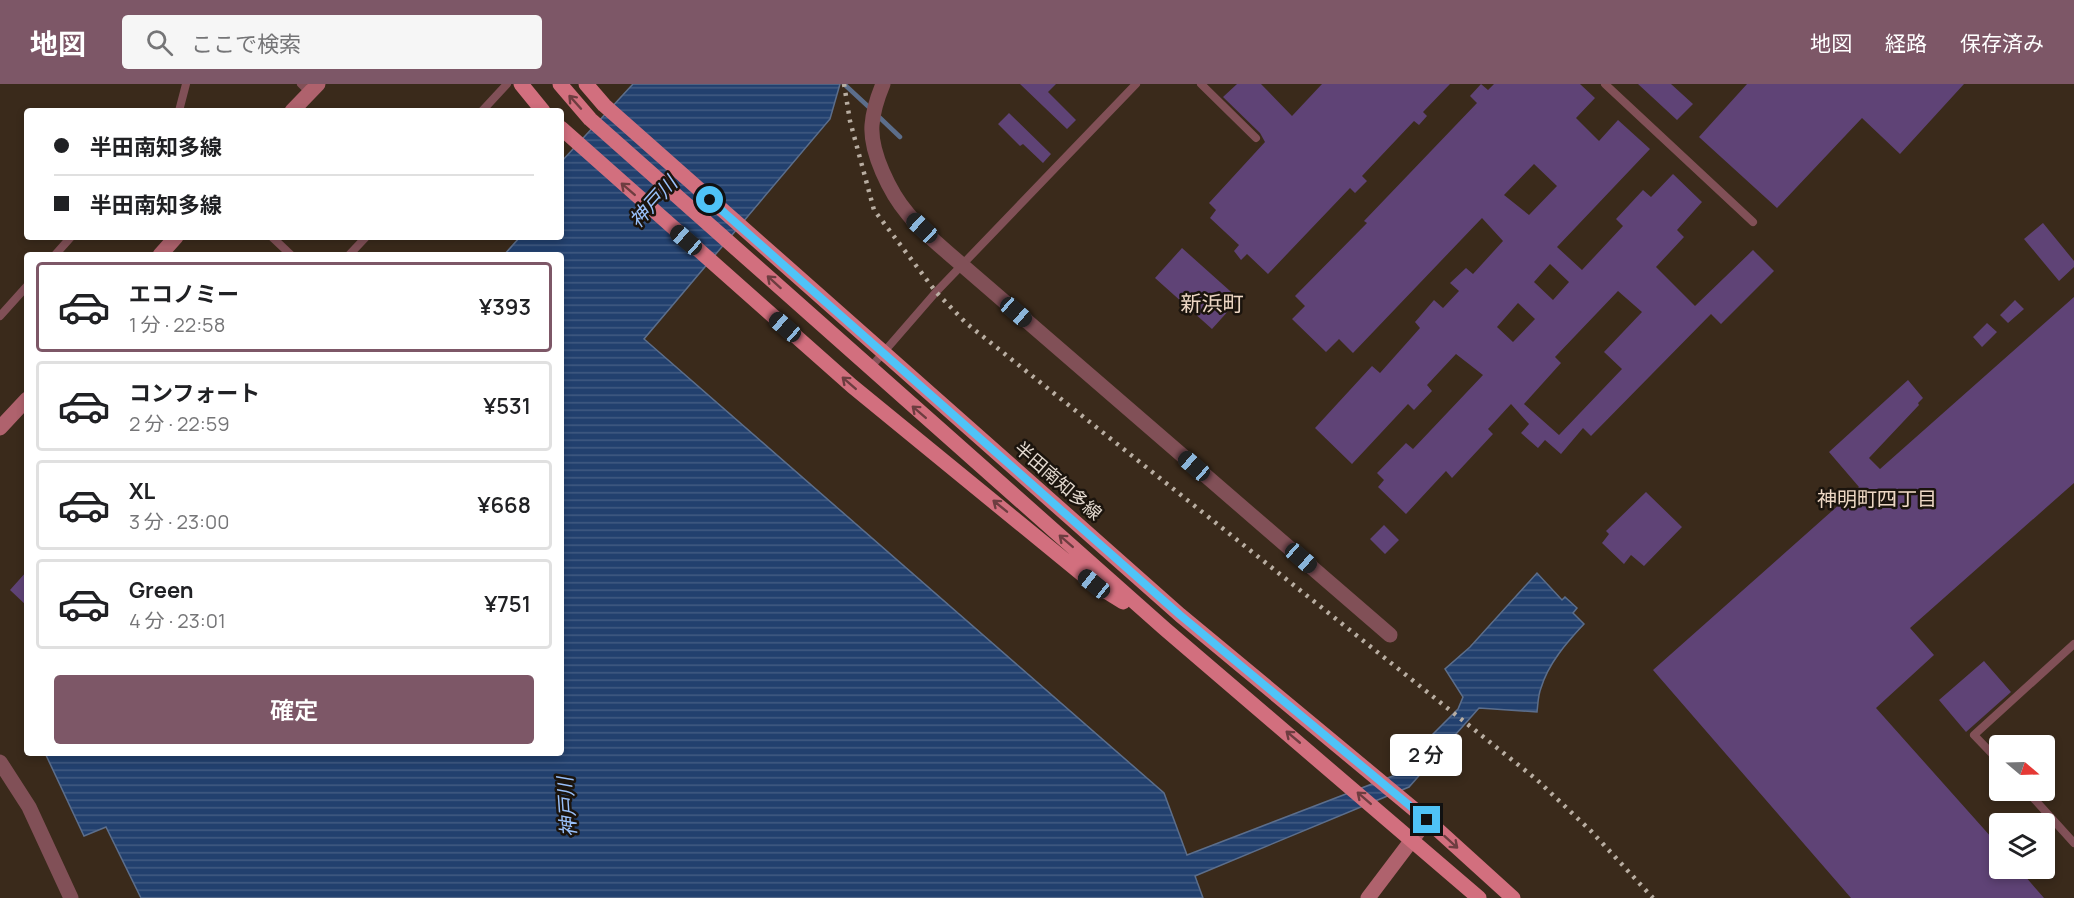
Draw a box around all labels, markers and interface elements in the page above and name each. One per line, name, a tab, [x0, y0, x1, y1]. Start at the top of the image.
search box	[122, 15, 542, 69]
text: 地図	[30, 24, 86, 62]
icon: search	[143, 26, 176, 59]
text: ここで検索	[191, 29, 301, 59]
text: 地図	[1810, 29, 1852, 57]
text: 経路	[1885, 29, 1927, 57]
text: 保存済み	[1960, 29, 2044, 57]
one-way arrow	[568, 95, 582, 110]
text: 半田南知多線	[90, 132, 222, 162]
water label: 神戸川	[623, 169, 684, 233]
one-way arrow	[620, 182, 636, 195]
route start	[696, 186, 723, 213]
text: 半田南知多線	[90, 190, 222, 220]
car	[903, 209, 941, 247]
car	[667, 221, 705, 259]
one-way arrow	[767, 275, 782, 289]
text: エコノミー	[129, 279, 239, 309]
icon: car	[57, 280, 111, 334]
district label: 新浜町	[1181, 289, 1244, 317]
text: ¥393	[479, 292, 531, 322]
car	[997, 293, 1035, 331]
car	[766, 308, 804, 346]
text: 1 分 · 22:58	[129, 311, 225, 338]
one-way arrow	[842, 376, 857, 390]
text: コンフォート	[129, 378, 260, 408]
icon: car	[57, 379, 111, 433]
text: ¥531	[483, 391, 531, 421]
one-way arrow	[912, 405, 927, 419]
text: 2 分 · 22:59	[129, 410, 230, 437]
street label: 半田南知多線	[1010, 436, 1107, 525]
car	[1175, 447, 1213, 485]
text: XL	[129, 476, 155, 506]
icon: car	[57, 478, 111, 532]
district label: 神明町四丁目	[1817, 485, 1937, 512]
text: ¥668	[477, 490, 531, 520]
one-way arrow	[992, 500, 1008, 513]
text: 3 分 · 23:00	[129, 508, 229, 535]
one-way arrow	[1058, 534, 1073, 548]
car	[1282, 539, 1320, 577]
car	[1074, 566, 1114, 602]
text: Green	[129, 575, 194, 605]
icon: car	[57, 577, 111, 631]
text: ¥751	[484, 589, 531, 619]
text: 4 分 · 23:01	[129, 607, 226, 634]
button: 確定	[54, 675, 534, 744]
one-way arrow	[1286, 730, 1301, 744]
callout: 2 分	[1391, 733, 1463, 775]
north arrow	[1989, 735, 2055, 801]
map controls	[1989, 735, 2055, 879]
text: 2 分	[1408, 741, 1444, 768]
water label: 神戸川	[551, 774, 582, 838]
one-way arrow	[1357, 791, 1372, 805]
route end	[1413, 806, 1440, 833]
button: layers	[1989, 813, 2055, 879]
one-way arrow	[1444, 835, 1459, 849]

